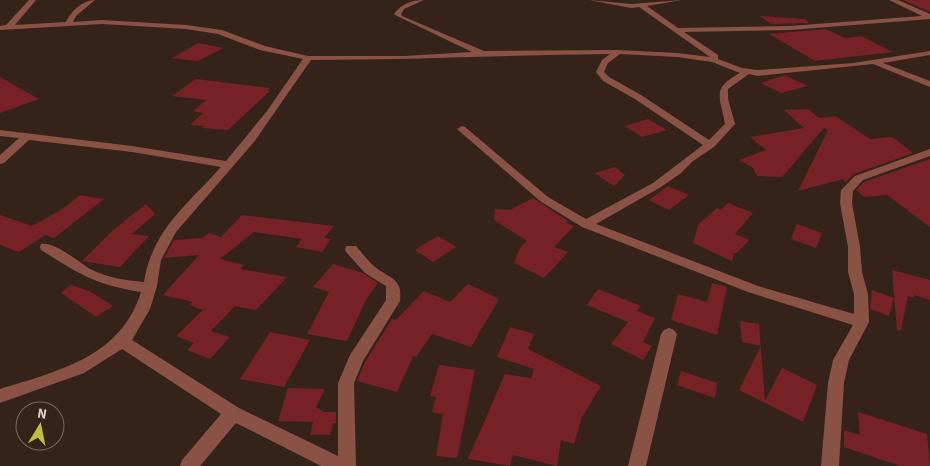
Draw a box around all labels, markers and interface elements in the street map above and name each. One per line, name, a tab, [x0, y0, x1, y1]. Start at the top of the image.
north arrow	[15, 401, 65, 451]
text: N	[36, 404, 48, 425]

